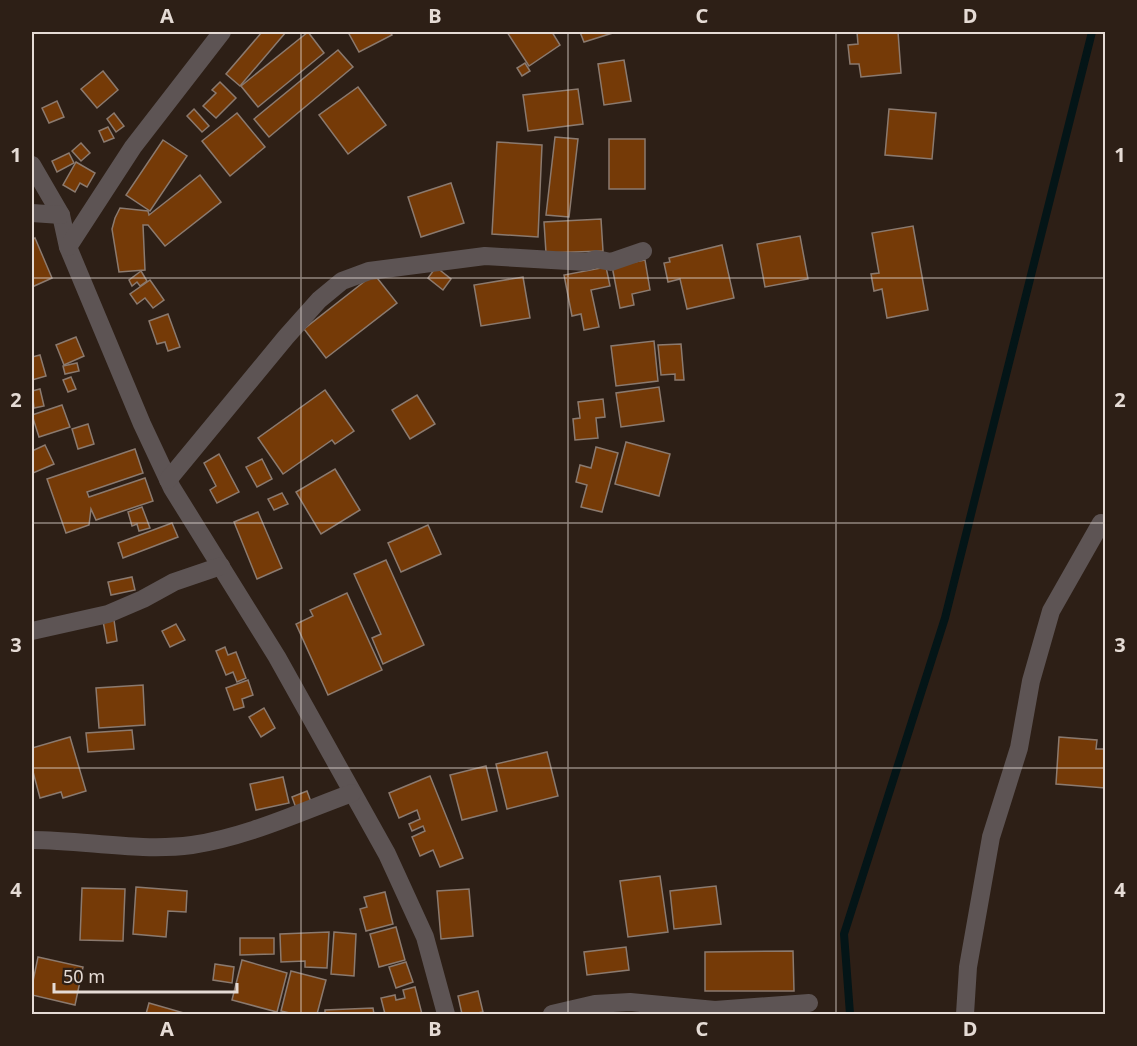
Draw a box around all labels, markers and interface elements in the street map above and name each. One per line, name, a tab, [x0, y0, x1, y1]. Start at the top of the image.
text: A	[160, 2, 174, 29]
text: B	[428, 2, 442, 29]
text: C	[696, 2, 709, 29]
text: D	[963, 2, 977, 29]
text: 1	[10, 141, 22, 168]
text: 1	[1114, 141, 1126, 168]
text: 2	[10, 386, 22, 413]
text: 2	[1114, 386, 1126, 413]
text: 3	[10, 631, 22, 658]
text: 3	[1114, 631, 1126, 658]
text: 4	[10, 876, 22, 903]
text: 4	[1114, 876, 1126, 903]
scale bar	[54, 956, 237, 994]
text: 50 m	[63, 964, 105, 988]
text: A	[160, 1015, 174, 1042]
text: B	[428, 1015, 442, 1042]
text: C	[696, 1015, 709, 1042]
text: D	[963, 1015, 977, 1042]

